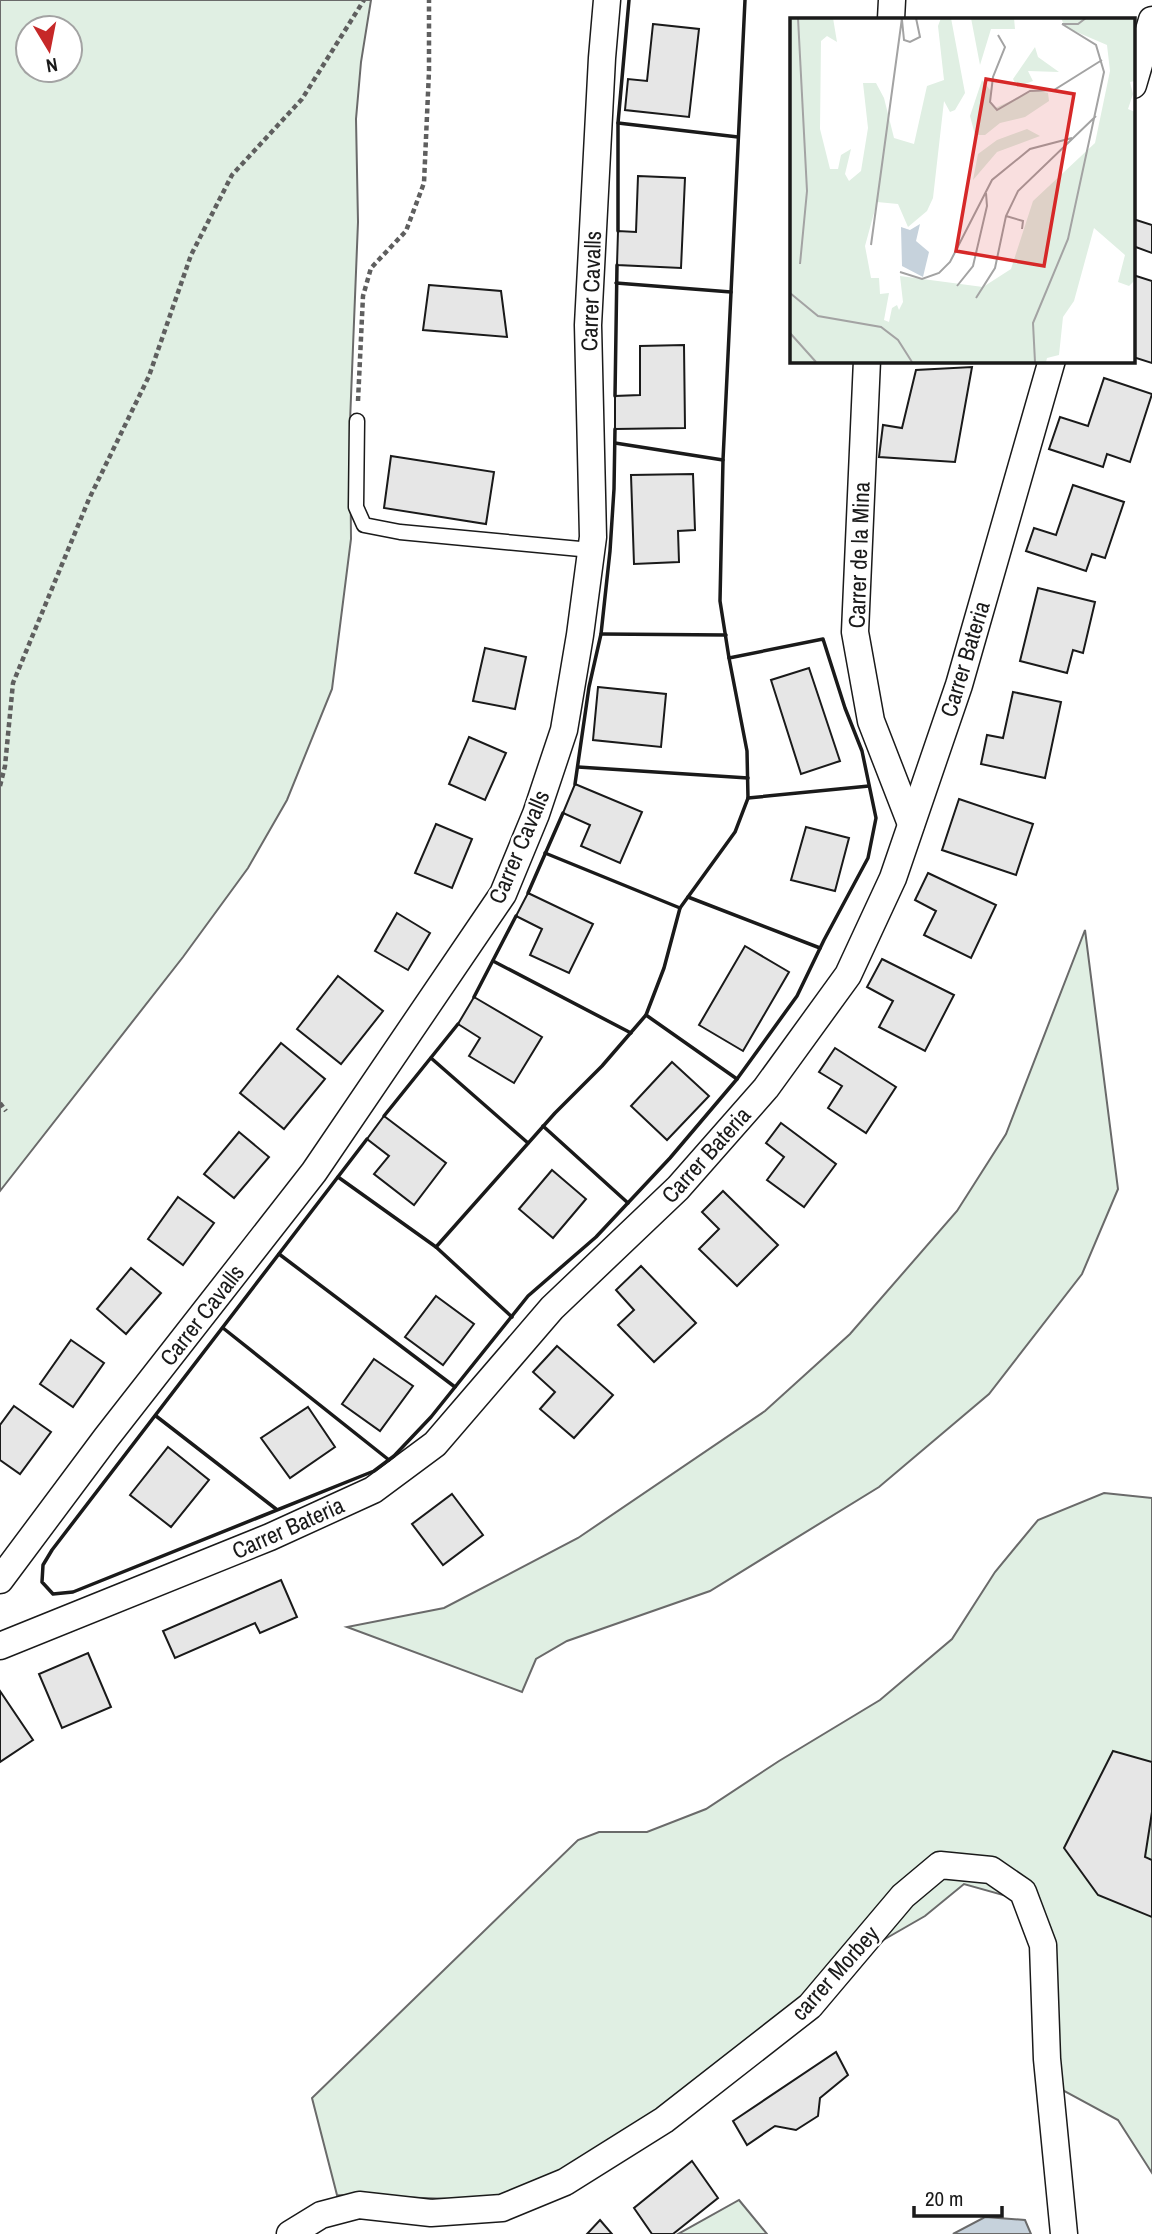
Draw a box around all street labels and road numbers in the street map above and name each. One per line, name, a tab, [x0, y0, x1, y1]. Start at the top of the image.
street label: Carrer Cavalls	[573, 230, 608, 352]
street label: Carrer de la Mina	[840, 481, 877, 629]
street label: Carrer Bateria	[932, 597, 997, 721]
street label: Carrer Cavalls	[481, 785, 556, 908]
street label: Carrer Bateria	[654, 1100, 757, 1209]
street label: Carrer Cavalls	[152, 1258, 251, 1372]
street label: Carrer Bateria	[227, 1489, 349, 1566]
street label: carrer Morbey	[784, 1918, 886, 2027]

